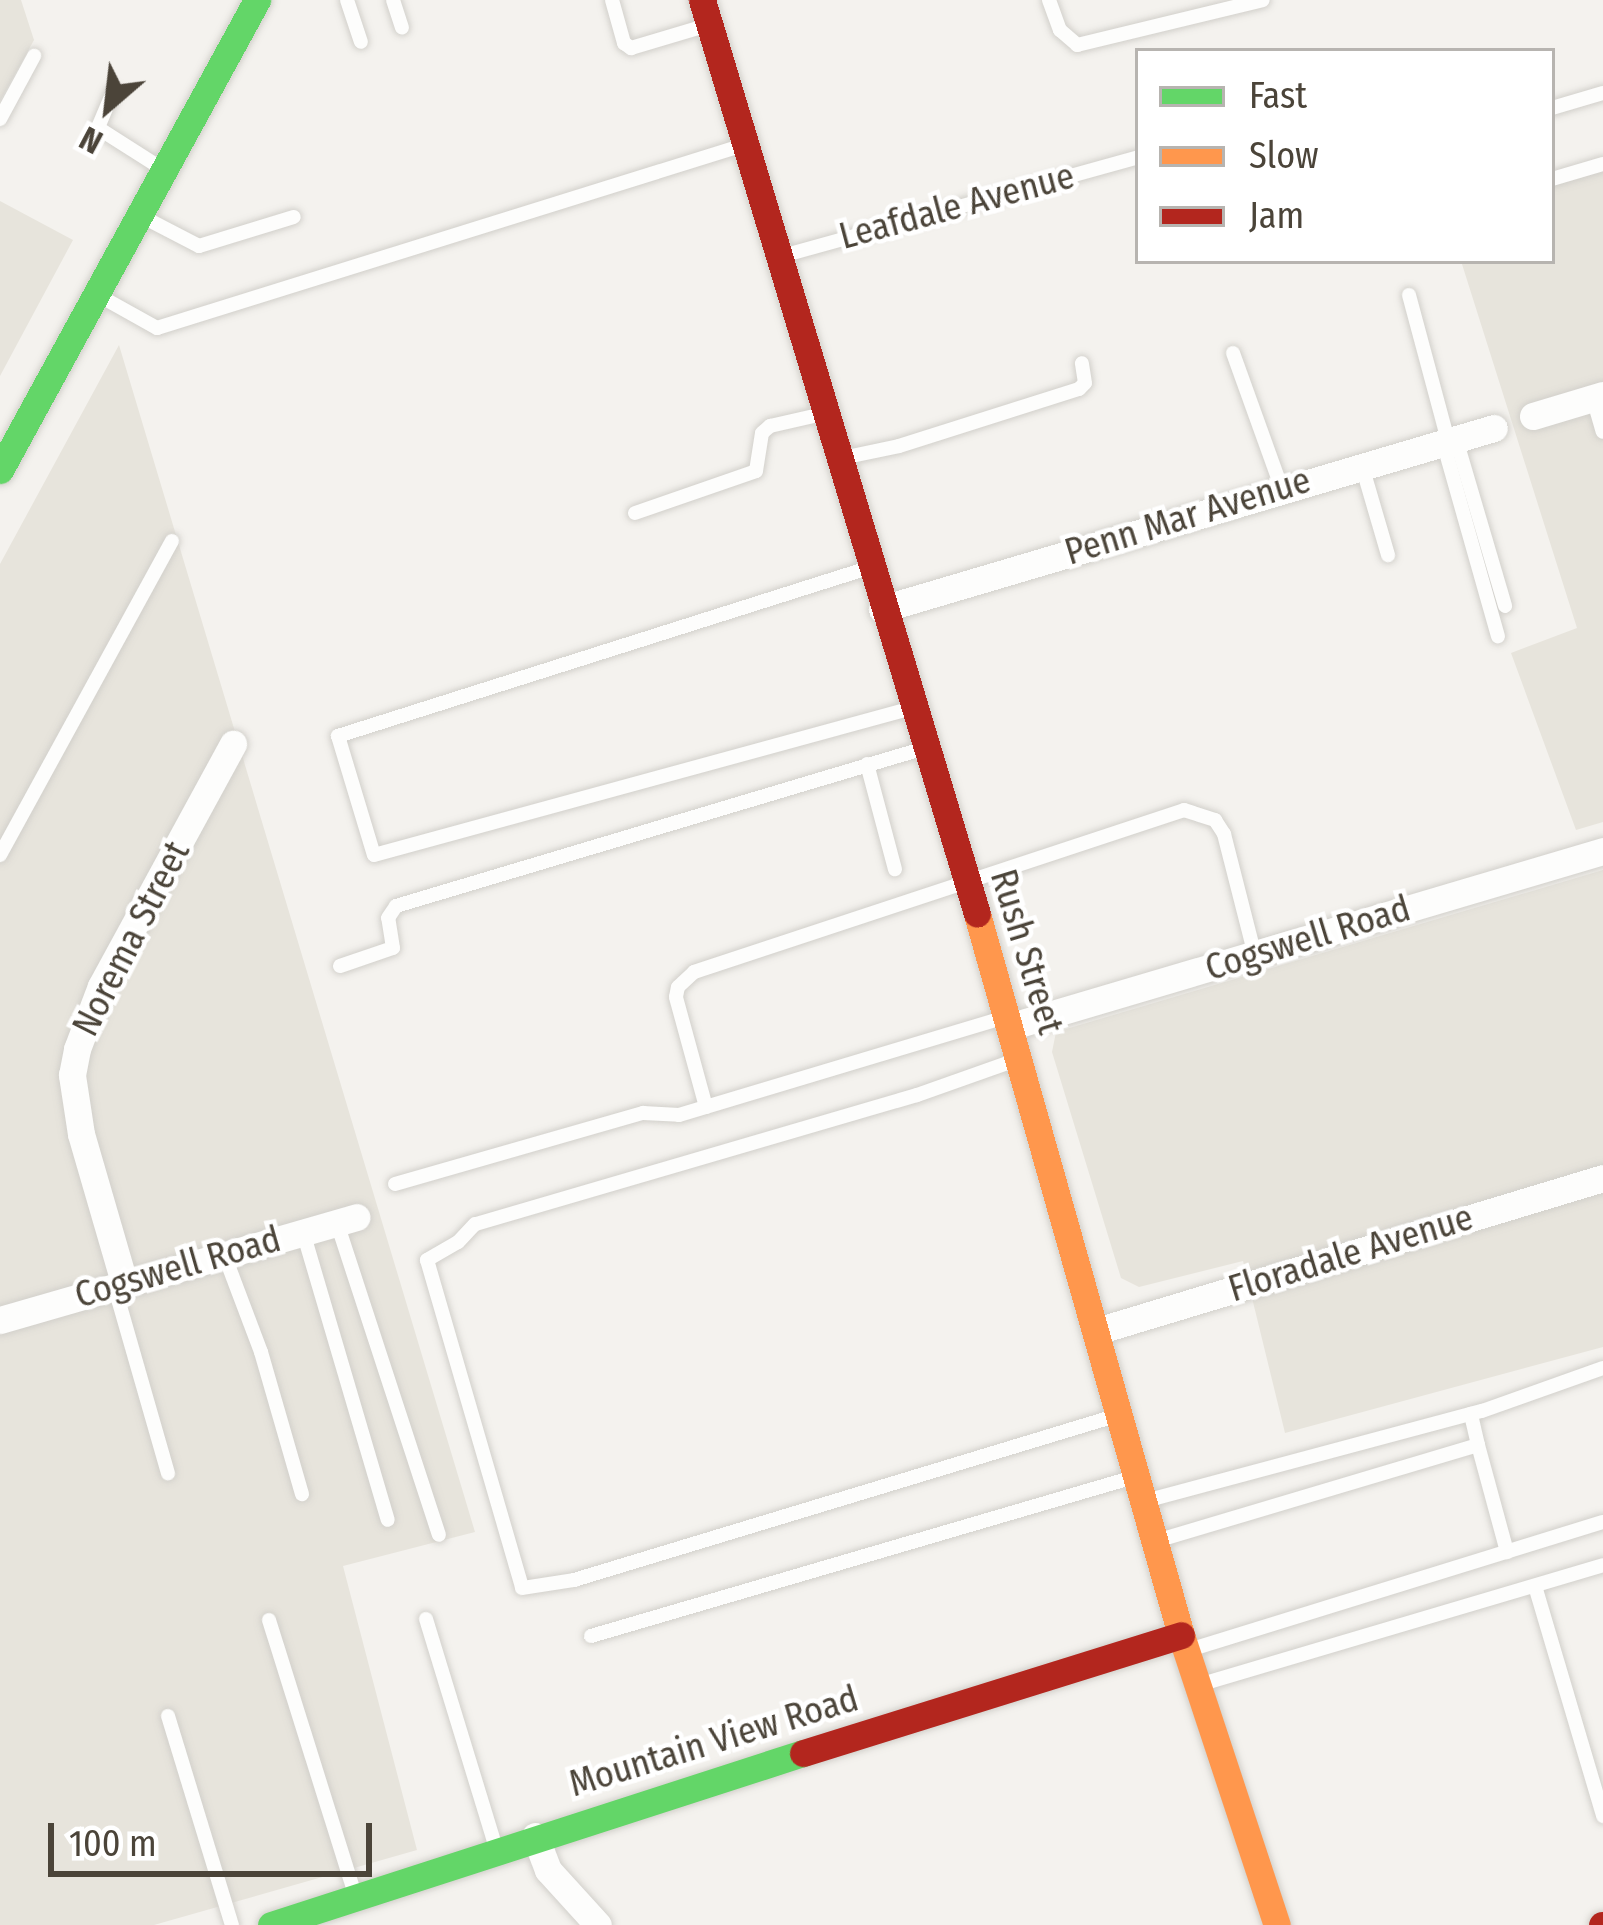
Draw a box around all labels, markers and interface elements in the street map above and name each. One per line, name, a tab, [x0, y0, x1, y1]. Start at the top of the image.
north arrow	[48, 48, 168, 168]
legend	[1135, 48, 1555, 264]
text: Fast	[1249, 74, 1307, 118]
text: N	[73, 117, 109, 162]
text: Slow	[1249, 134, 1319, 178]
street label: Leafdale Avenue	[835, 155, 1079, 259]
text: Jam	[1249, 194, 1304, 238]
street label: Penn Mar Avenue	[1060, 459, 1316, 575]
street label: Norema Street	[65, 835, 199, 1043]
street label: Rush Street	[981, 865, 1071, 1039]
street label: Cogswell Road	[1200, 887, 1416, 991]
street label: Floradale Avenue	[1224, 1196, 1478, 1312]
street label: Cogswell Road	[70, 1218, 286, 1318]
street label: Mountain View Road	[564, 1678, 864, 1806]
scale bar	[54, 1799, 378, 1873]
text: 100 m	[69, 1822, 157, 1866]

